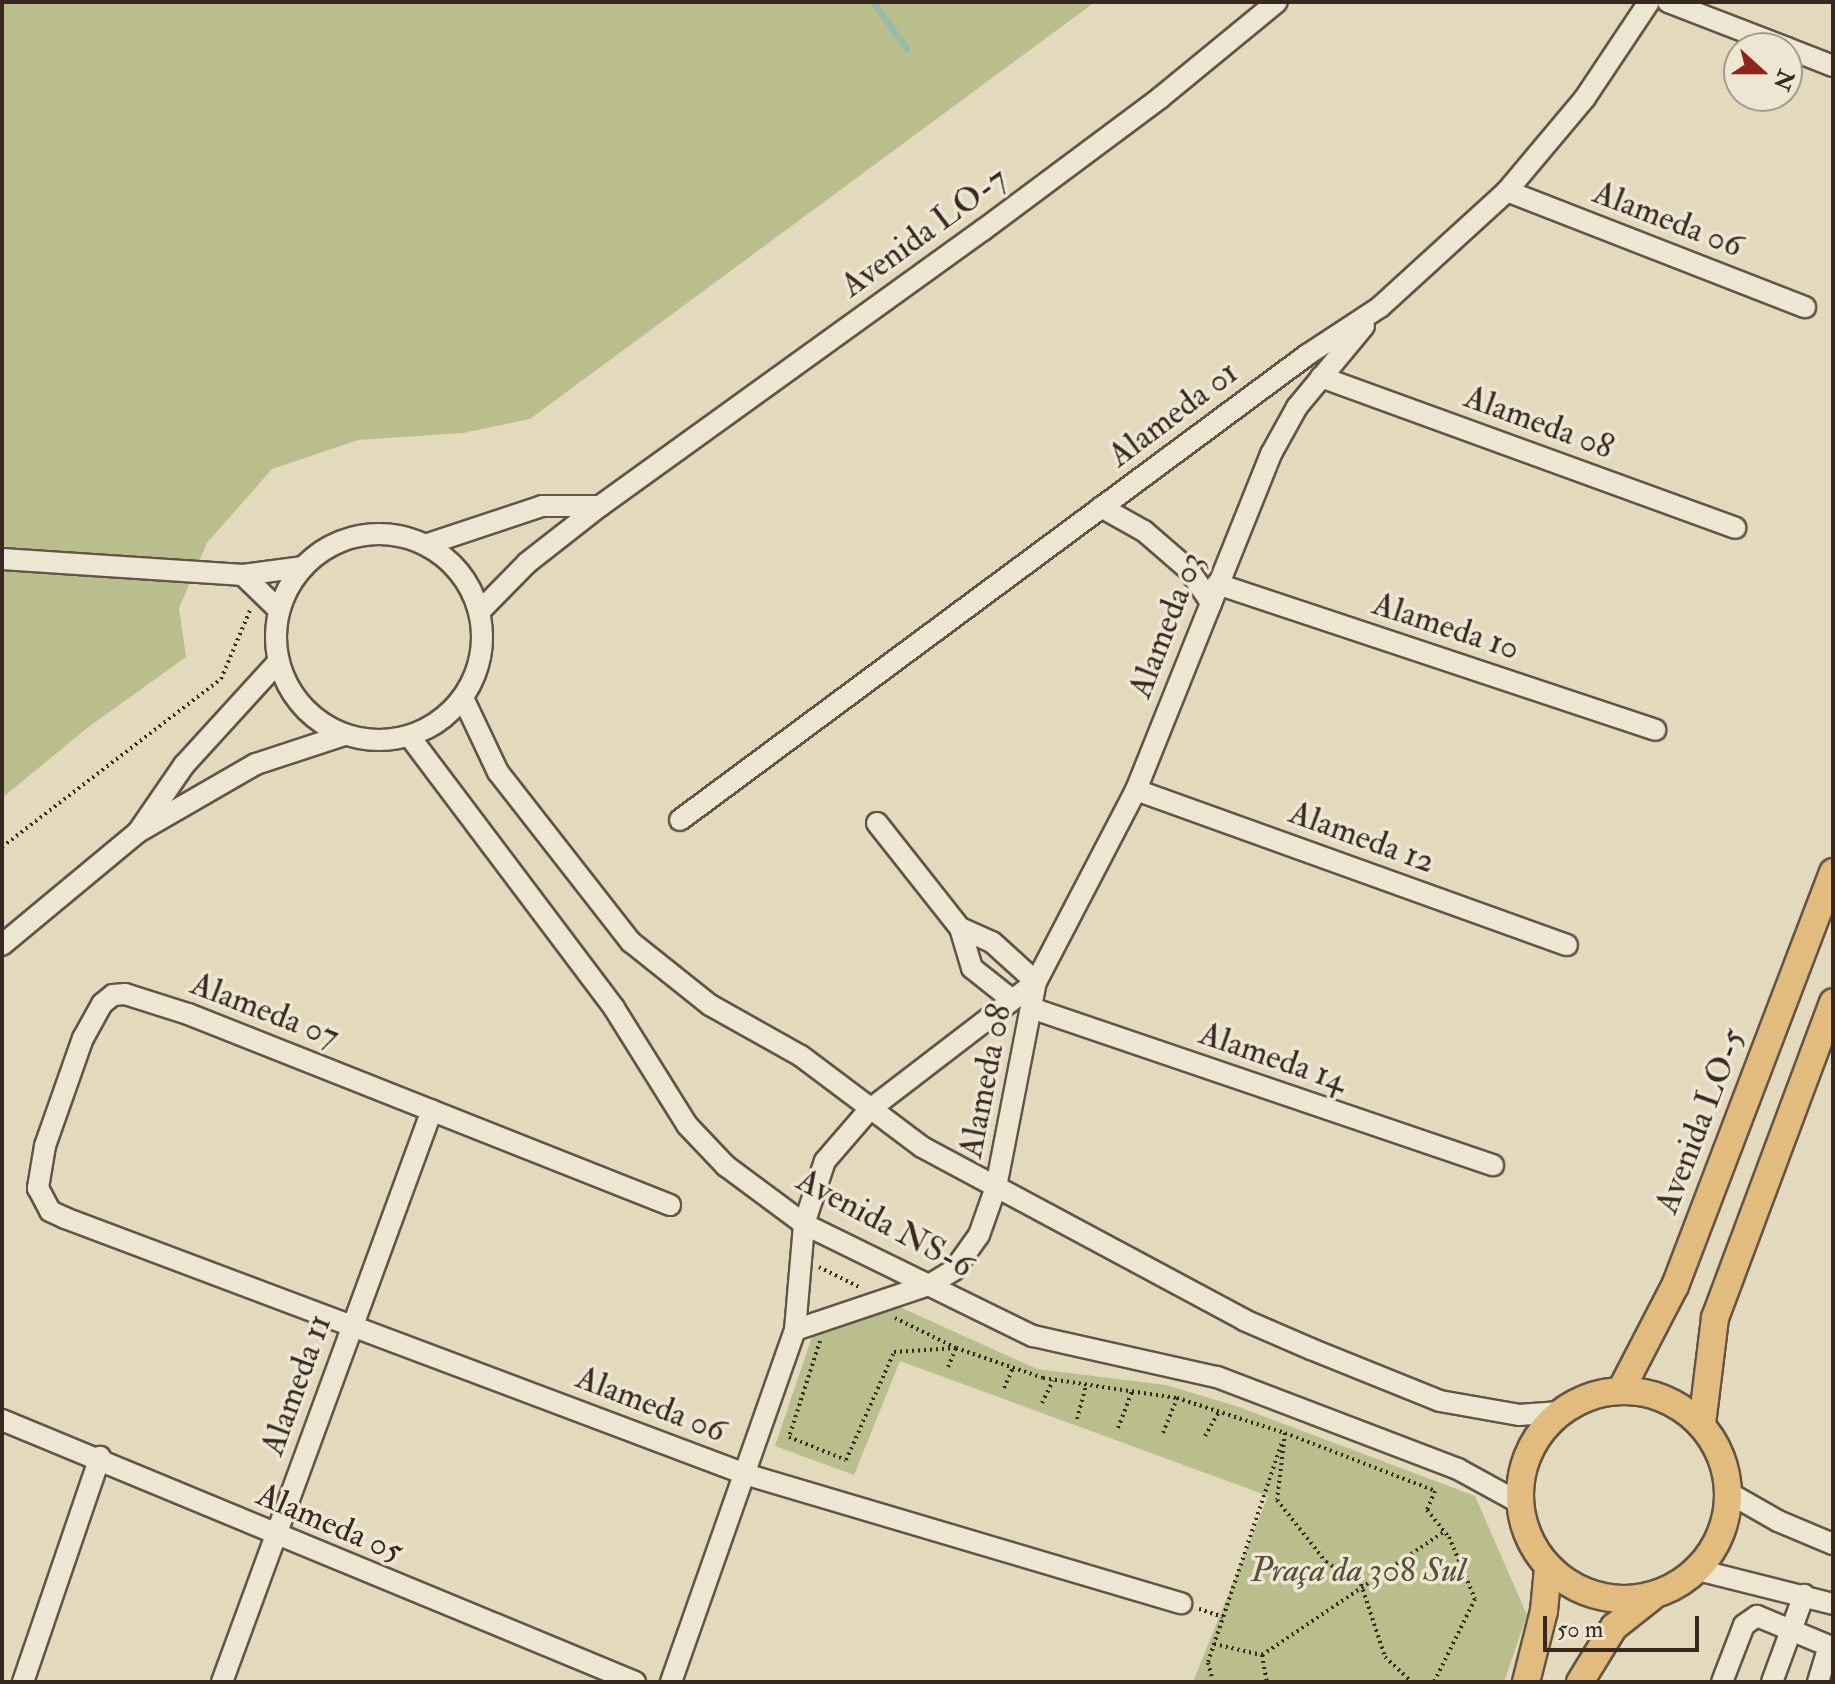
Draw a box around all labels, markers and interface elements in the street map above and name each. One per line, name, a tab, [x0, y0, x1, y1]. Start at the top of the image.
north arrow	[1723, 32, 1803, 112]
text: N	[1767, 66, 1800, 94]
street label: Avenida LO-7	[833, 158, 1015, 306]
street label: Alameda 06	[1587, 172, 1749, 266]
street label: Alameda 01	[1100, 352, 1246, 476]
street label: Alameda 08	[1459, 376, 1619, 468]
street label: Alameda 03	[1120, 546, 1212, 704]
street label: Alameda 10	[1367, 583, 1525, 669]
street label: Alameda 12	[1284, 792, 1440, 882]
street label: Alameda 07	[185, 963, 345, 1057]
street label: Alameda 08	[950, 1001, 1020, 1161]
street label: Alameda 14	[1194, 1013, 1352, 1101]
street label: Avenida LO-5	[1646, 1023, 1754, 1219]
street label: Avenida NS-6	[790, 1159, 980, 1287]
street label: Alameda 11	[252, 1309, 340, 1461]
street label: Alameda 06	[570, 1357, 732, 1451]
street label: Alameda 05	[251, 1474, 409, 1572]
park label: Praça da 308 Sul	[1251, 1551, 1465, 1591]
scale bar	[1547, 1600, 1703, 1650]
text: 50 m	[1557, 1614, 1603, 1645]

